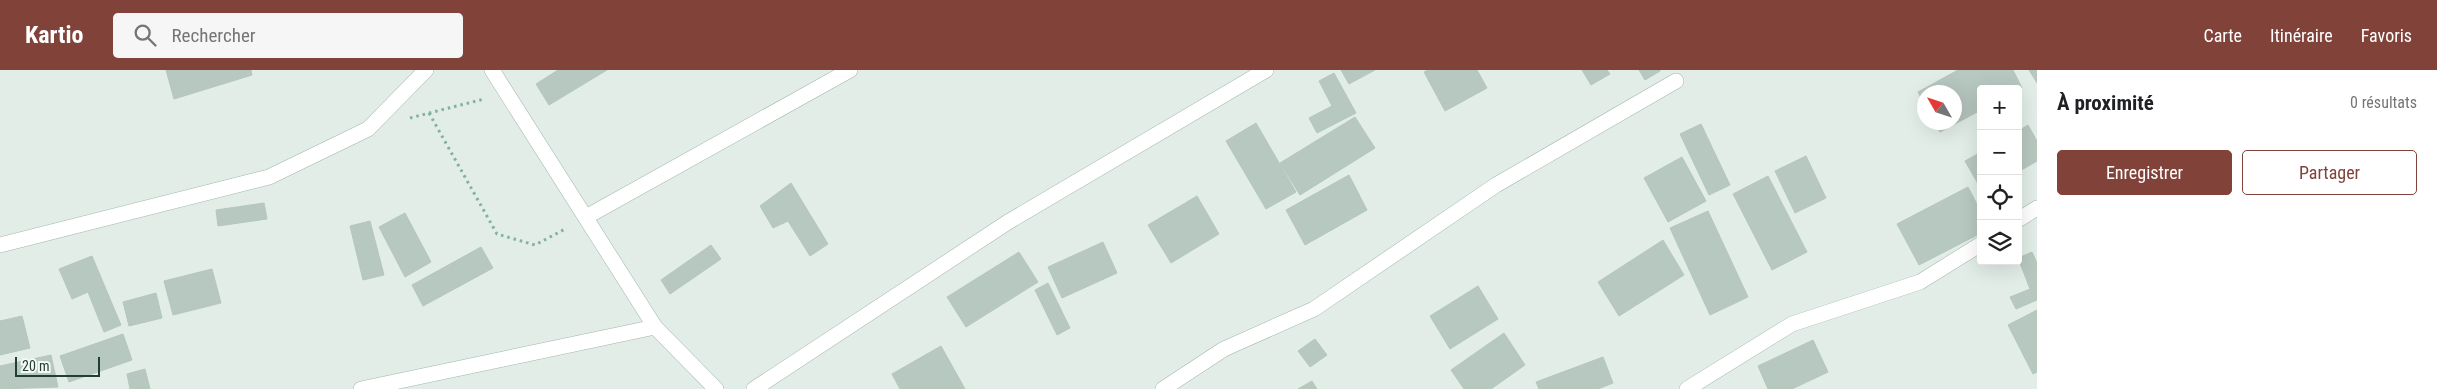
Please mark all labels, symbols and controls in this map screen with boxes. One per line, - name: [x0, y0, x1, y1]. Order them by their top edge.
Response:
- search box: [113, 13, 463, 58]
- text: Kartio: [25, 21, 83, 49]
- icon: search: [131, 21, 159, 49]
- text: Rechercher: [171, 24, 256, 47]
- text: Carte: [2203, 25, 2242, 46]
- text: Itinéraire: [2270, 25, 2333, 46]
- text: Favoris: [2361, 25, 2412, 46]
- north arrow: [1917, 85, 1962, 130]
- map controls: [1977, 85, 2022, 265]
- button: +: [1977, 85, 2022, 130]
- text: À proximité: [2057, 91, 2154, 115]
- text: 0 résultats: [2350, 93, 2417, 112]
- button: −: [1977, 130, 2022, 175]
- button: Enregistrer: [2057, 150, 2232, 195]
- button: Partager: [2242, 150, 2417, 195]
- button: locate: [1977, 175, 2022, 220]
- button: layers: [1977, 220, 2022, 265]
- scale bar: [15, 354, 100, 377]
- text: 20 m: [22, 358, 50, 374]

